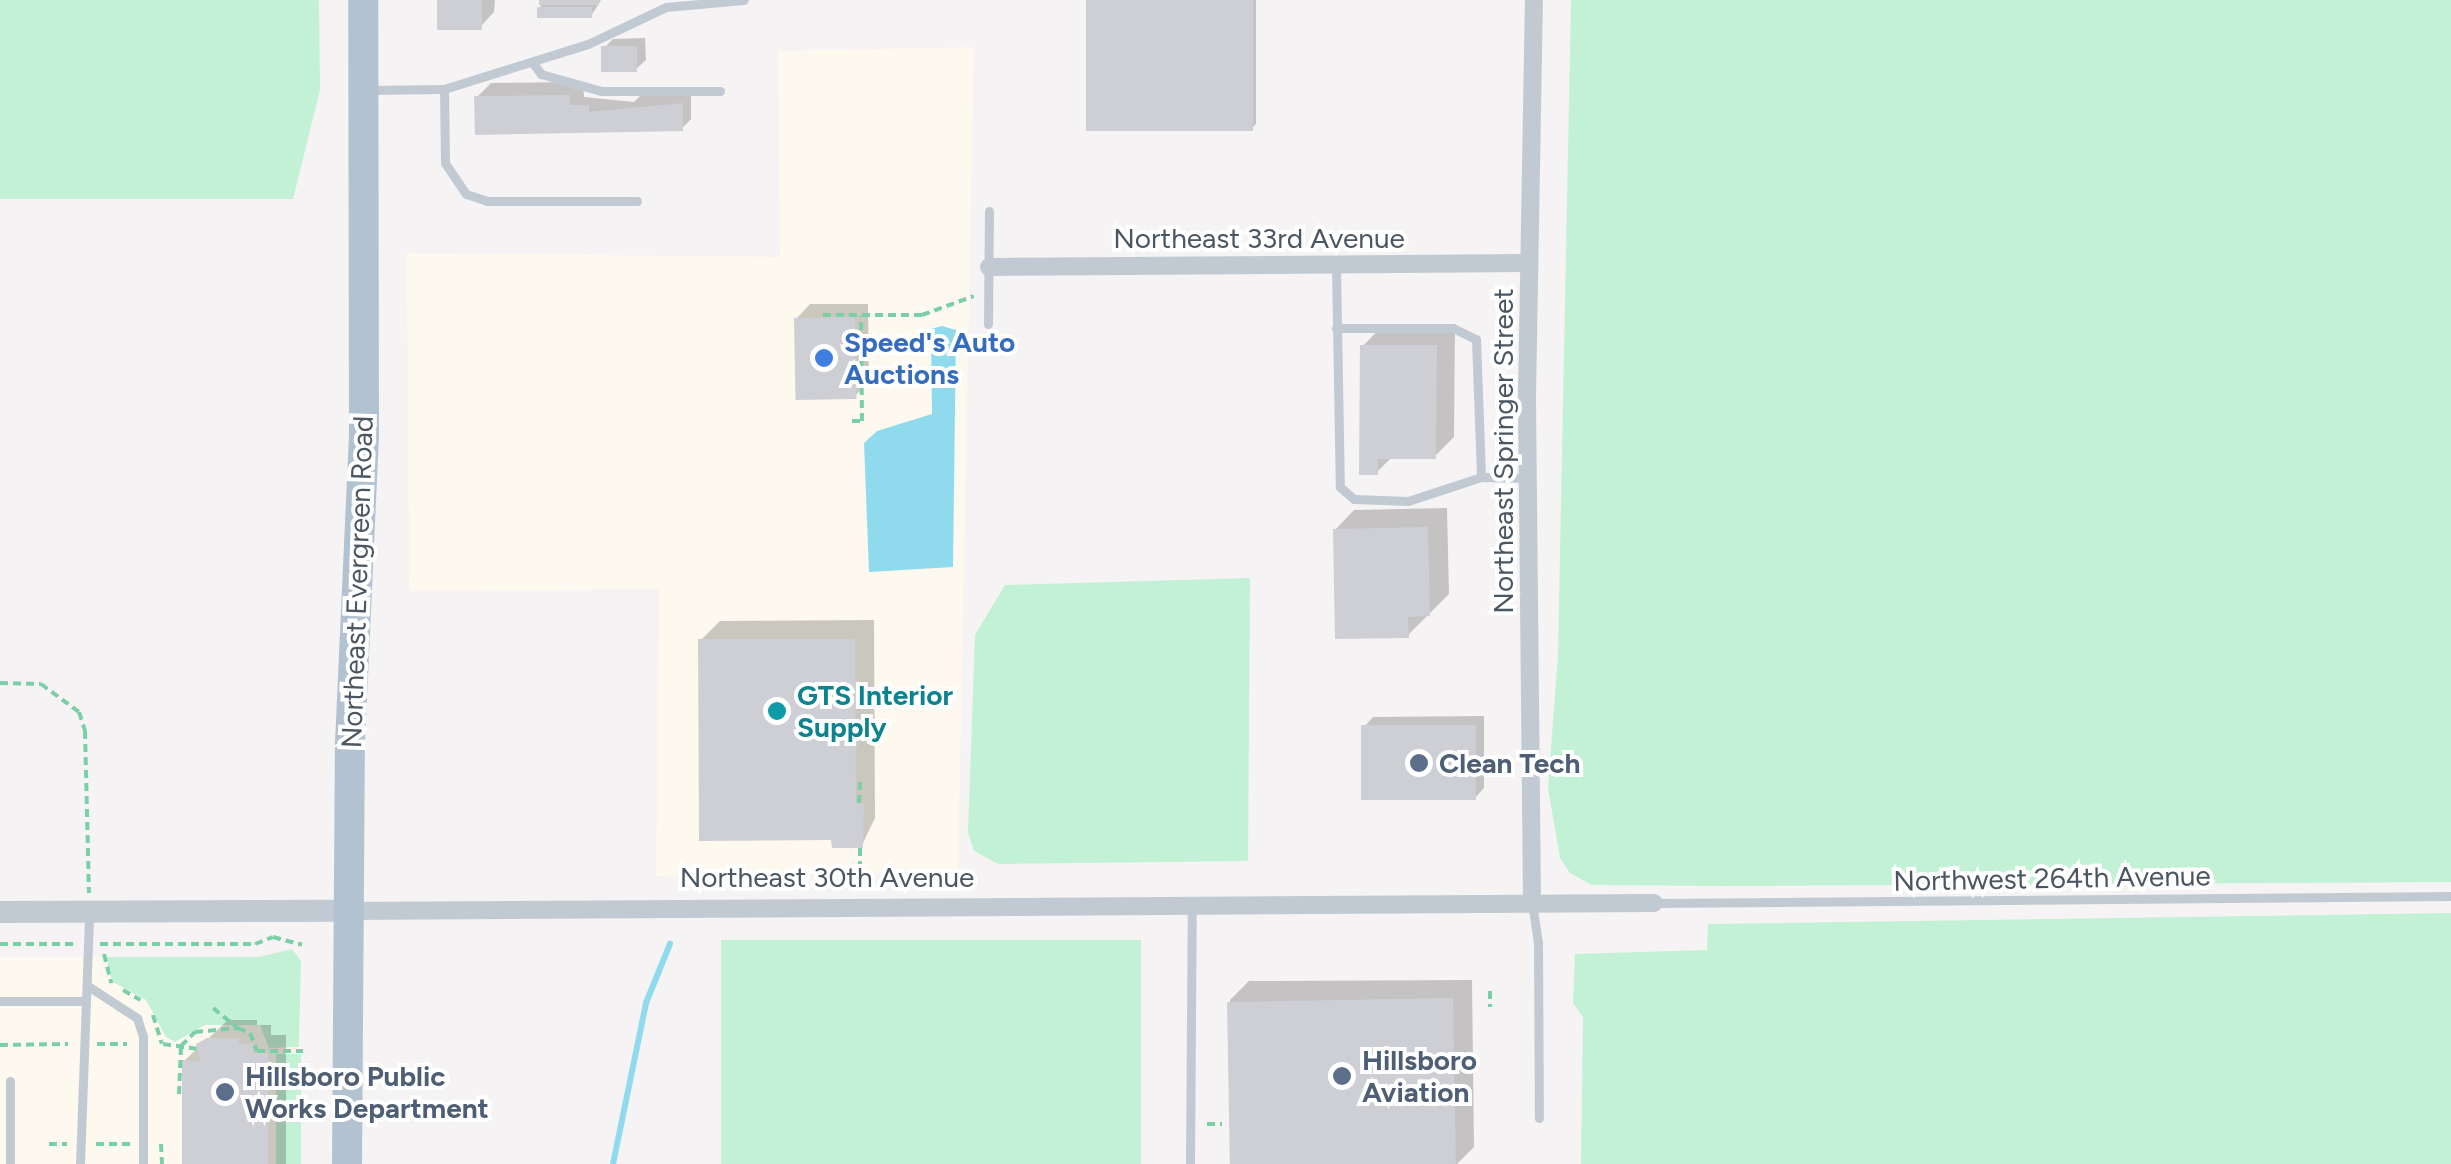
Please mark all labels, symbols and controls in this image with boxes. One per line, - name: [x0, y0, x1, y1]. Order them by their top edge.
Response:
- street label: Northeast 33rd Avenue: [1113, 221, 1405, 255]
- street label: Northeast Springer Street: [1486, 288, 1520, 614]
- place label: Speed's Auto Auctions: [844, 325, 1015, 391]
- marker: Speed's Auto Auctions: [813, 347, 835, 369]
- street label: Northeast Evergreen Road: [334, 415, 380, 749]
- place label: GTS Interior Supply: [797, 678, 953, 744]
- marker: GTS Interior Supply: [766, 700, 788, 722]
- place label: Clean Tech: [1439, 746, 1580, 780]
- marker: Clean Tech: [1408, 752, 1430, 774]
- street label: Northwest 264th Avenue: [1893, 858, 2211, 898]
- street label: Northeast 30th Avenue: [680, 860, 974, 894]
- place label: Hillsboro Aviation: [1362, 1043, 1477, 1109]
- place label: Hillsboro Public Works Department: [245, 1059, 489, 1125]
- marker: Hillsboro Aviation: [1331, 1065, 1353, 1087]
- marker: Hillsboro Public Works Department: [214, 1081, 236, 1103]

